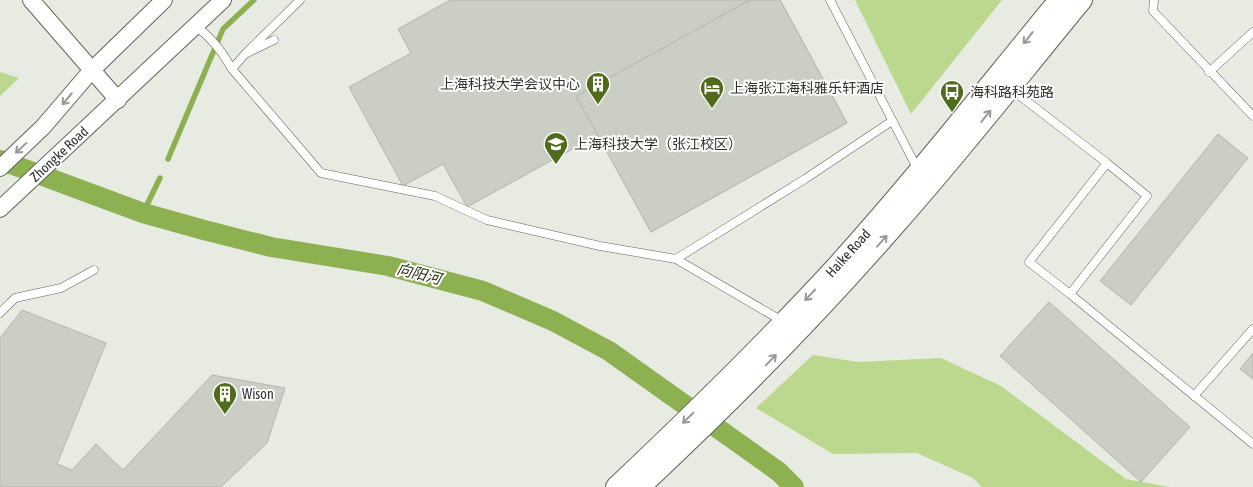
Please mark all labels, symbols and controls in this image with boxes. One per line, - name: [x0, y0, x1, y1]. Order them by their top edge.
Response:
- one-way arrow: [1023, 31, 1034, 44]
- building icon: 上海科技大学会议中心: [585, 71, 611, 105]
- hotel icon: 上海张江海科雅乐轩酒店: [699, 75, 725, 109]
- place label: 上海科技大学会议中心: [440, 76, 580, 92]
- bus stop icon: 海科路科苑路: [939, 79, 965, 113]
- place label: 上海张江海科雅乐轩酒店: [730, 80, 884, 96]
- place label: 海科路科苑路: [970, 84, 1054, 100]
- one-way arrow: [62, 92, 73, 105]
- one-way arrow: [981, 110, 992, 123]
- street label: Zhongke Road: [27, 123, 91, 185]
- school or university icon: 上海科技大学（张江校区）: [543, 131, 569, 165]
- place label: 上海科技大学（张江校区）: [574, 136, 742, 152]
- one-way arrow: [15, 142, 28, 154]
- street label: Haike Road: [822, 226, 874, 280]
- one-way arrow: [876, 234, 887, 247]
- water label: 向阳河: [395, 260, 446, 288]
- one-way arrow: [804, 288, 816, 301]
- one-way arrow: [765, 354, 777, 366]
- building icon: Wison: [212, 381, 238, 415]
- place label: Wison: [242, 386, 274, 402]
- one-way arrow: [681, 412, 694, 424]

